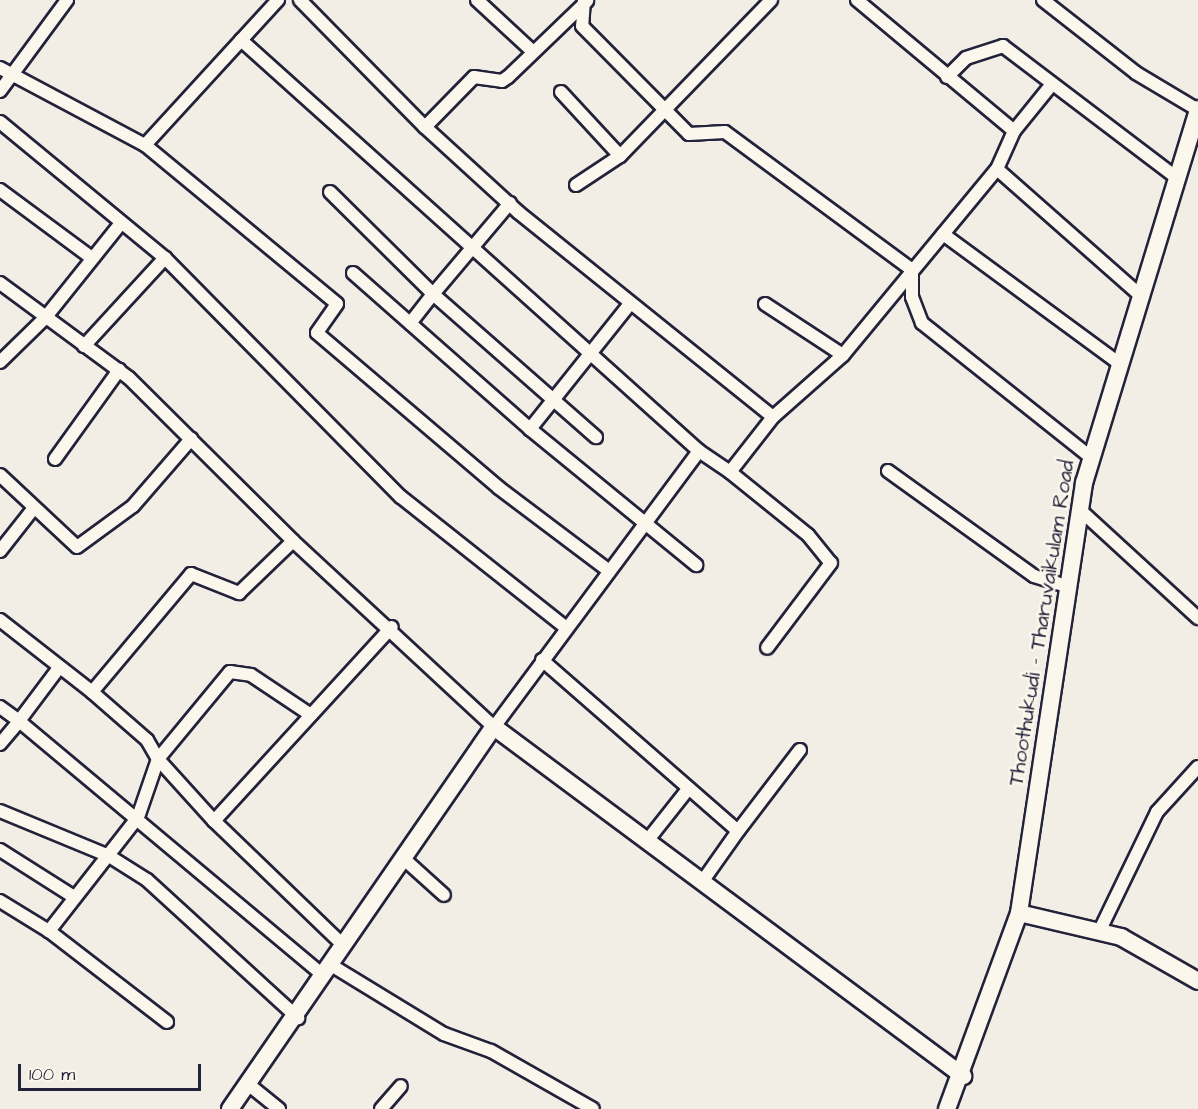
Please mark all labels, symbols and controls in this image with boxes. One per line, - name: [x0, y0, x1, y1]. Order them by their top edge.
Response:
- street label: Thoothukudi - Tharuvaikulam Road: [1004, 458, 1080, 788]
- scale bar: [21, 1052, 204, 1090]
- text: 100 m: [29, 1062, 75, 1087]

